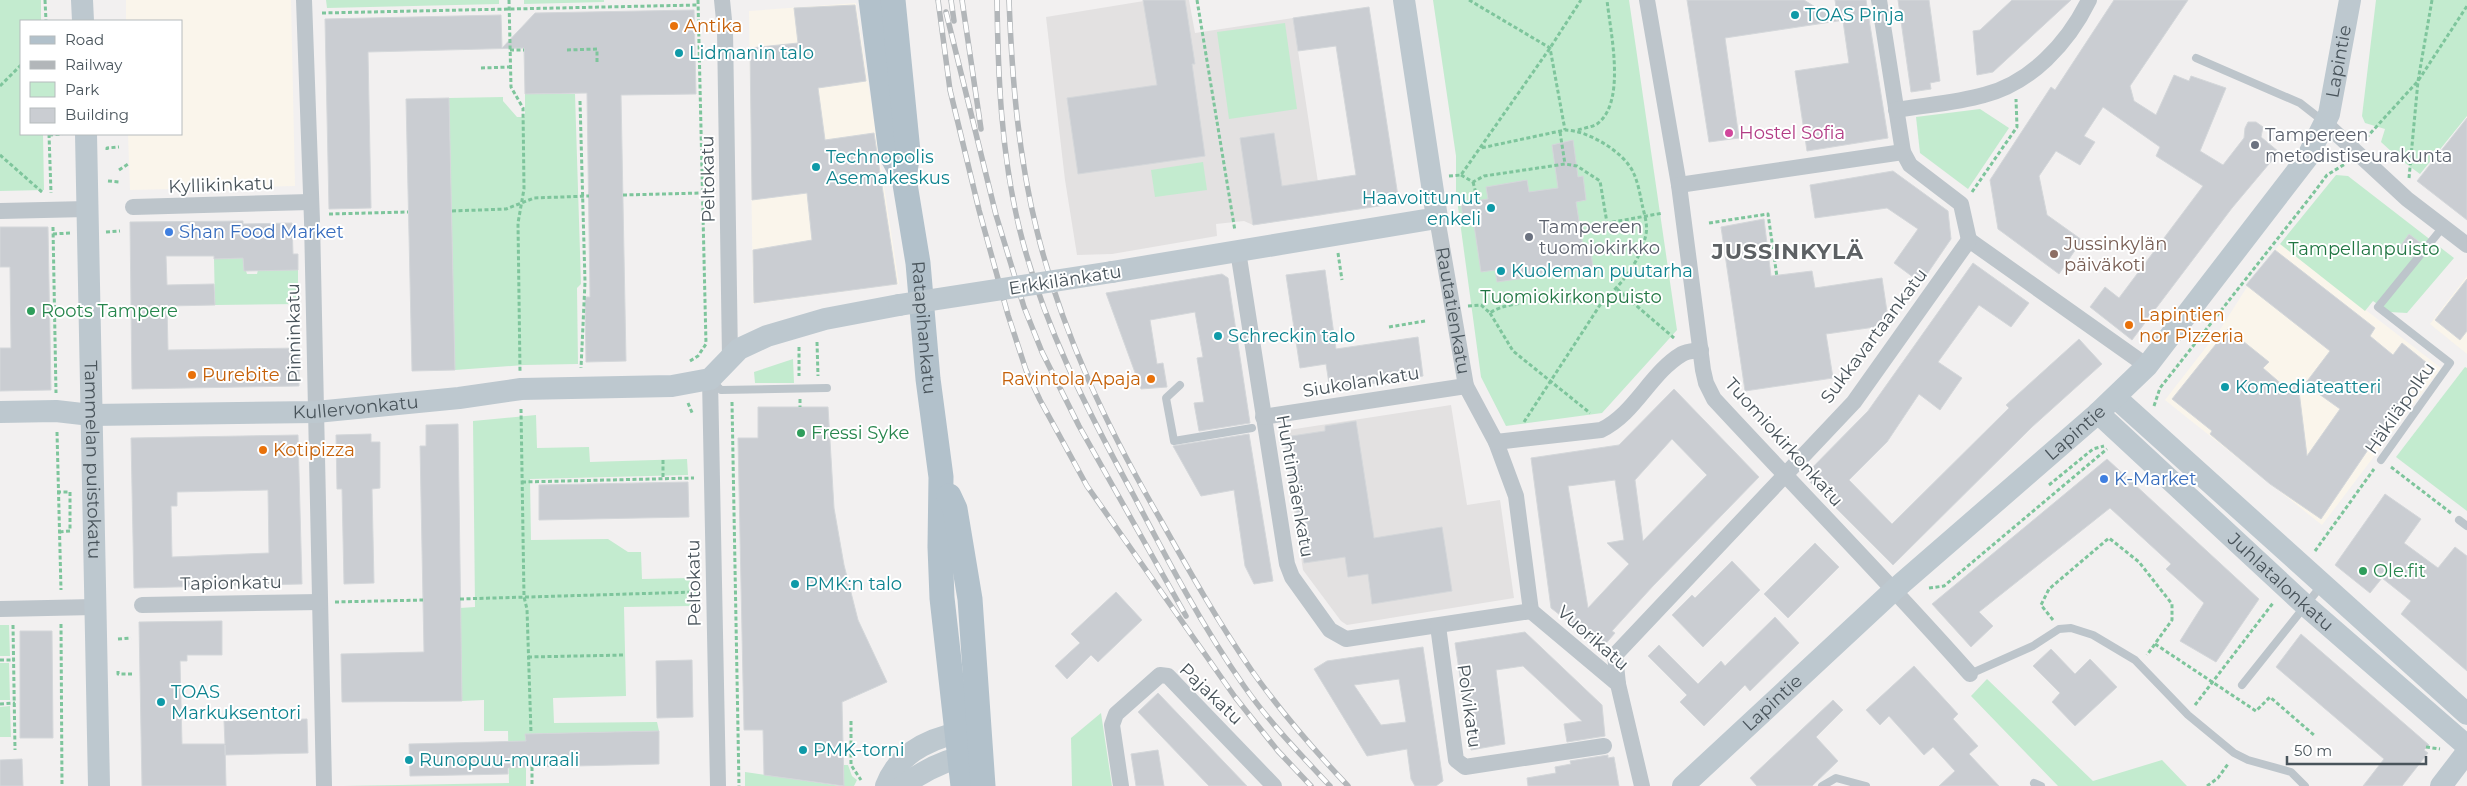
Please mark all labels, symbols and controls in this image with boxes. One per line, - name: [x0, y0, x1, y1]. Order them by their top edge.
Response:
- place label: TOAS Pinja: [1805, 4, 1904, 26]
- marker: TOAS Pinja: [1789, 9, 1801, 21]
- place label: Antika: [684, 15, 742, 37]
- legend: [20, 20, 182, 135]
- marker: Antika: [668, 20, 680, 32]
- street label: Lapintie: [2321, 23, 2356, 100]
- text: Road: [65, 30, 104, 49]
- place label: Lidmanin talo: [689, 42, 814, 64]
- marker: Lidmanin talo: [673, 47, 685, 59]
- text: Railway: [65, 55, 123, 74]
- text: Park: [65, 80, 99, 99]
- text: Building: [65, 105, 129, 124]
- place label: Hostel Sofia: [1739, 122, 1845, 144]
- place label: Tampereen metodistiseurakunta: [2265, 124, 2452, 167]
- marker: Hostel Sofia: [1723, 127, 1735, 139]
- street label: Peltokatu: [696, 135, 720, 223]
- marker: Tampereen metodistiseurakunta: [2249, 139, 2261, 151]
- place label: Technopolis Asemakeskus: [826, 146, 950, 189]
- marker: Technopolis Asemakeskus: [810, 161, 822, 173]
- street label: Kyllikinkatu: [168, 172, 274, 198]
- place label: Haavoittunut enkeli: [1362, 187, 1481, 230]
- marker: Haavoittunut enkeli: [1485, 202, 1497, 214]
- place label: Tampereen tuomiokirkko: [1539, 216, 1660, 259]
- place label: Shan Food Market: [179, 221, 344, 243]
- marker: Shan Food Market: [163, 226, 175, 238]
- marker: Tampereen tuomiokirkko: [1523, 231, 1535, 243]
- place label: Jussinkylän päiväkoti: [2063, 233, 2167, 276]
- district label: JUSSINKYLÄ: [1711, 238, 1864, 265]
- park label: Tampellanpuisto: [2288, 238, 2440, 260]
- street label: Rautatienkatu: [1431, 245, 1475, 376]
- marker: Jussinkylän päiväkoti: [2048, 248, 2060, 260]
- street label: Ratapihankatu: [907, 260, 941, 396]
- street label: Erkkilänkatu: [1007, 260, 1123, 300]
- place label: Kuoleman puutarha: [1511, 260, 1693, 282]
- street label: Sukkavartaankatu: [1816, 264, 1932, 408]
- marker: Kuoleman puutarha: [1495, 265, 1507, 277]
- street label: Pinninkatu: [282, 283, 306, 383]
- park label: Tuomiokirkonpuisto: [1480, 286, 1662, 308]
- place label: Roots Tampere: [41, 300, 178, 322]
- place label: Lapintien nor Pizzeria: [2139, 304, 2244, 347]
- marker: Roots Tampere: [25, 305, 37, 317]
- marker: Lapintien nor Pizzeria: [2123, 319, 2135, 331]
- place label: Schreckin talo: [1228, 325, 1355, 347]
- marker: Schreckin talo: [1212, 330, 1224, 342]
- street label: Häkiläpolku: [2360, 358, 2440, 458]
- street label: Tammelan puistokatu: [80, 360, 105, 560]
- street label: Siukolankatu: [1301, 362, 1421, 402]
- place label: Purebite: [202, 364, 280, 386]
- place label: Ravintola Apaja: [1001, 368, 1141, 390]
- marker: Purebite: [186, 369, 198, 381]
- marker: Ravintola Apaja: [1145, 373, 1157, 385]
- street label: Tuomiokirkonkatu: [1720, 373, 1848, 511]
- place label: Komediateatteri: [2235, 376, 2381, 398]
- marker: Komediateatteri: [2219, 381, 2231, 393]
- street label: Kullervonkatu: [292, 391, 419, 423]
- street label: Lapintie: [2040, 400, 2111, 465]
- street label: Huhtimäenkatu: [1272, 413, 1318, 559]
- place label: Fressi Syke: [811, 422, 909, 444]
- marker: Fressi Syke: [795, 427, 807, 439]
- place label: Kotipizza: [273, 439, 355, 461]
- marker: Kotipizza: [257, 444, 269, 456]
- place label: K-Market: [2114, 468, 2197, 490]
- marker: K-Market: [2098, 473, 2110, 485]
- street label: Juhlatalonkatu: [2223, 528, 2338, 636]
- street label: Peltokatu: [682, 539, 706, 627]
- place label: Ole.fit: [2373, 560, 2426, 582]
- marker: Ole.fit: [2357, 565, 2369, 577]
- street label: Tapionkatu: [180, 571, 282, 595]
- place label: PMK:n talo: [805, 573, 902, 595]
- marker: PMK:n talo: [789, 578, 801, 590]
- street label: Vuorikatu: [1553, 601, 1633, 675]
- street label: Pajakatu: [1175, 658, 1247, 730]
- street label: Polvikatu: [1452, 663, 1486, 749]
- street label: Lapintie: [1738, 670, 1807, 736]
- place label: TOAS Markuksentori: [171, 681, 301, 724]
- marker: TOAS Markuksentori: [155, 696, 167, 708]
- scale bar: [2287, 734, 2426, 766]
- place label: PMK-torni: [813, 739, 905, 761]
- text: 50 m: [2294, 741, 2332, 760]
- marker: PMK-torni: [797, 744, 809, 756]
- place label: Runopuu-muraali: [419, 749, 579, 771]
- marker: Runopuu-muraali: [403, 754, 415, 766]

